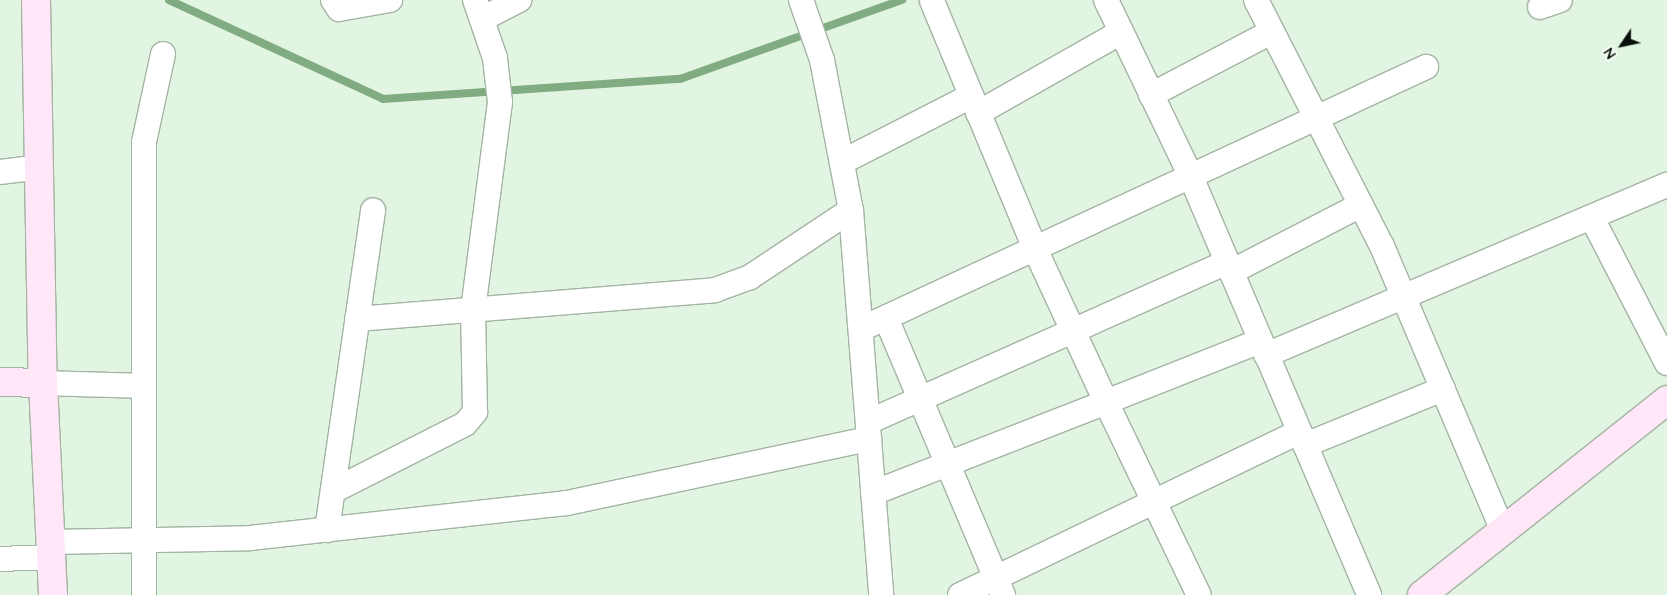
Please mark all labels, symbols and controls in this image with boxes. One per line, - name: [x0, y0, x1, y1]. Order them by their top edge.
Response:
- north arrow: [1597, 20, 1647, 70]
- text: N: [1599, 44, 1620, 63]

